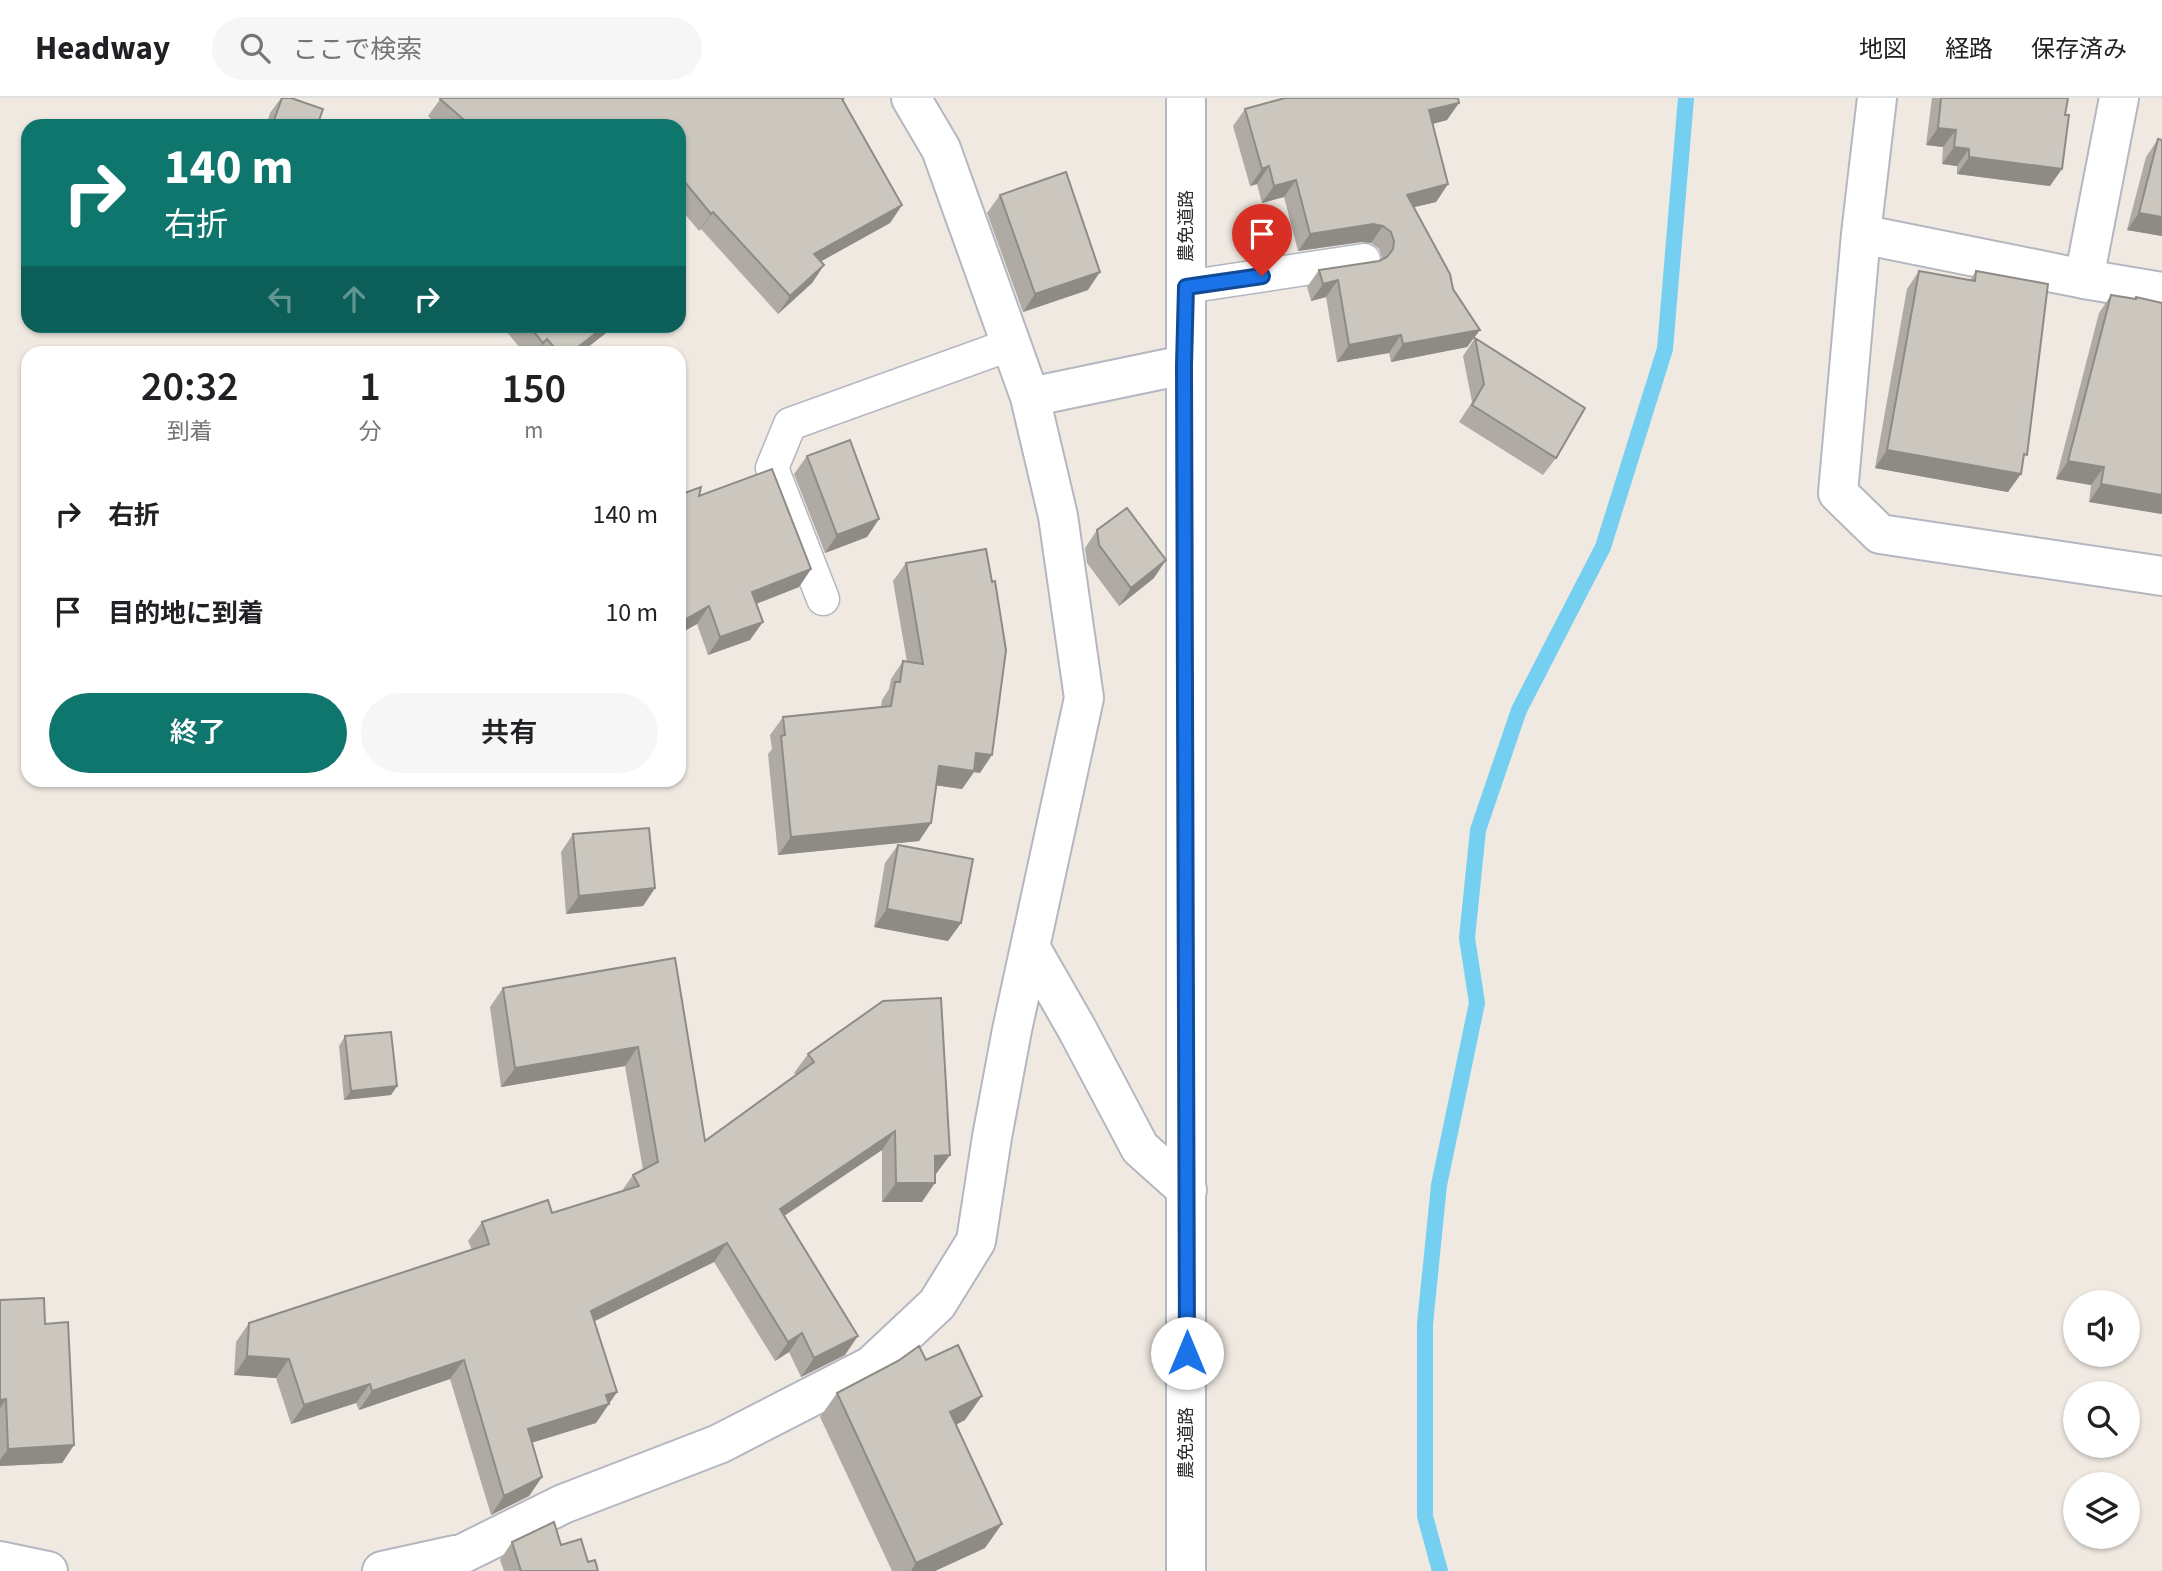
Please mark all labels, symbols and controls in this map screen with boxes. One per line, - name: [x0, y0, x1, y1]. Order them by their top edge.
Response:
- search box: [212, 17, 702, 80]
- text: Headway: [35, 25, 170, 72]
- icon: search: [236, 29, 274, 67]
- text: ここで検索: [292, 31, 422, 68]
- text: 地図: [1859, 32, 1907, 67]
- text: 経路: [1945, 32, 1993, 67]
- text: 保存済み: [2031, 32, 2127, 67]
- text: 140 m: [164, 133, 293, 203]
- icon: right: [49, 147, 140, 238]
- street label: 農免道路: [1174, 190, 1199, 262]
- text: 右折: [164, 202, 228, 248]
- pin: [1232, 204, 1292, 276]
- icon: arrive: [1243, 215, 1281, 253]
- icon: left: [262, 280, 300, 318]
- icon: ahead: [335, 280, 373, 318]
- icon: right: [408, 280, 446, 318]
- text: 20:32: [141, 357, 239, 417]
- text: 1: [359, 357, 381, 417]
- text: 150: [501, 359, 566, 419]
- text: m: [524, 414, 543, 447]
- text: 到着: [167, 415, 213, 448]
- text: 分: [359, 415, 382, 448]
- icon: right: [49, 495, 87, 533]
- text: 140 m: [592, 496, 658, 533]
- text: 右折: [108, 497, 160, 534]
- icon: arrive: [49, 593, 87, 631]
- text: 10 m: [605, 594, 658, 631]
- text: 目的地に到着: [108, 595, 264, 632]
- button: 終了: [49, 693, 347, 773]
- button: 共有: [361, 693, 658, 773]
- map controls: [2063, 1290, 2140, 1549]
- button: sound: [2063, 1290, 2140, 1367]
- position arrow: [1150, 1316, 1224, 1390]
- button: search: [2063, 1381, 2140, 1458]
- street label: 農免道路: [1174, 1407, 1199, 1479]
- button: layers: [2063, 1472, 2140, 1549]

